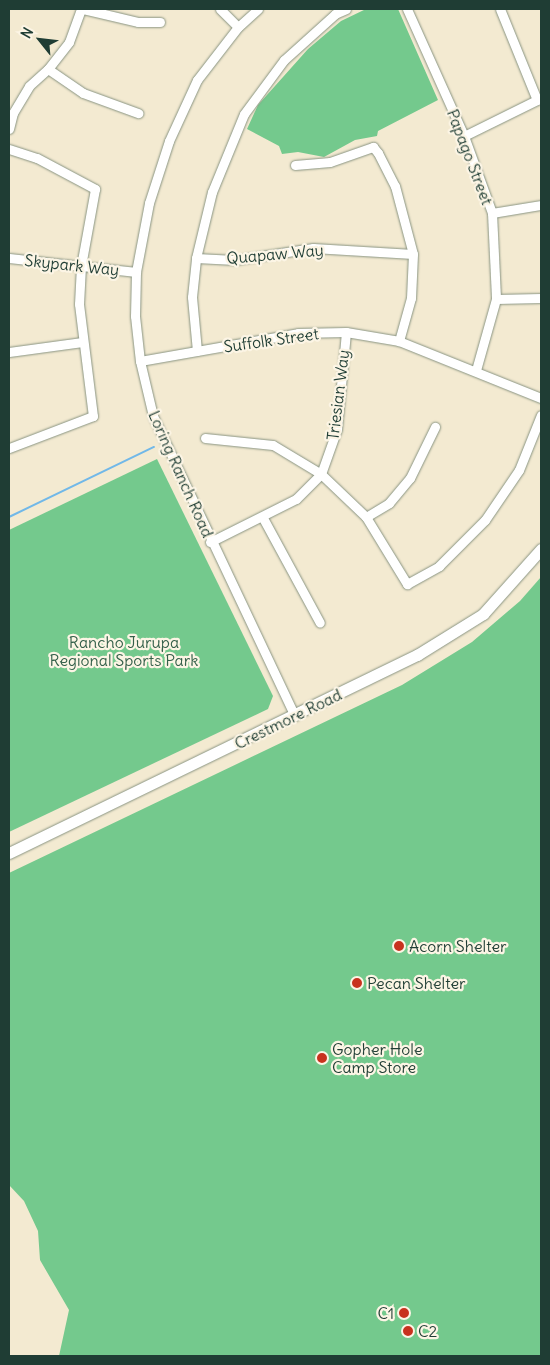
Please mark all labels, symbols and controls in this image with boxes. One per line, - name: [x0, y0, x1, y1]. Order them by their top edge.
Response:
- north arrow: [15, 15, 65, 65]
- text: N: [17, 24, 37, 41]
- street label: Papago Street: [443, 106, 497, 208]
- street label: Quapaw Way: [226, 240, 324, 268]
- street label: Skypark Way: [24, 250, 120, 280]
- street label: Suffolk Street: [222, 324, 320, 356]
- street label: Triesian Way: [323, 349, 353, 441]
- street label: Loring Ranch Road: [144, 408, 218, 540]
- park label: Rancho Jurupa Regional Sports Park: [50, 632, 198, 670]
- street label: Crestmore Road: [231, 685, 345, 753]
- place label: Acorn Shelter: [409, 936, 507, 956]
- marker: Acorn Shelter: [393, 940, 405, 952]
- place label: Pecan Shelter: [367, 973, 466, 993]
- marker: Pecan Shelter: [351, 977, 363, 989]
- place label: Gopher Hole Camp Store: [332, 1039, 423, 1077]
- marker: Gopher Hole Camp Store: [316, 1052, 328, 1064]
- place label: C1: [377, 1303, 394, 1323]
- marker: C1: [398, 1307, 410, 1319]
- place label: C2: [418, 1321, 437, 1341]
- marker: C2: [402, 1325, 414, 1337]

